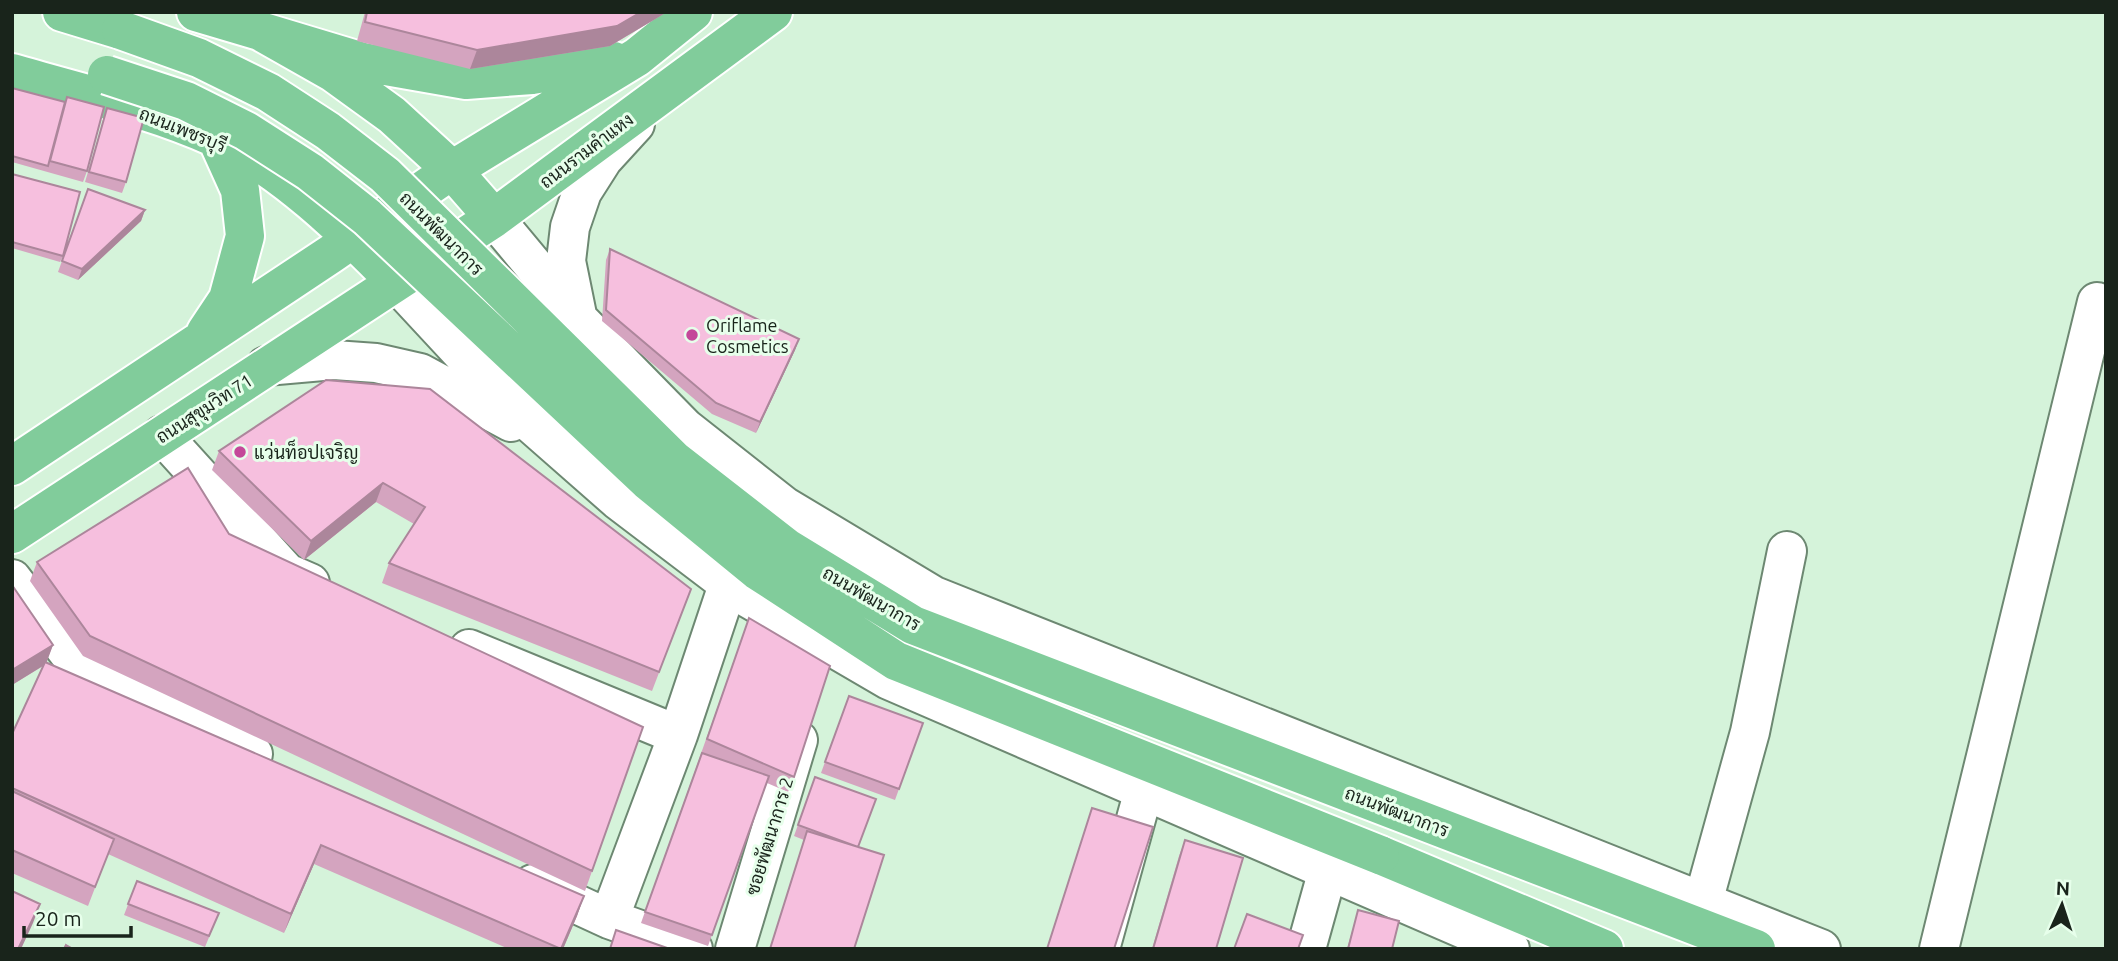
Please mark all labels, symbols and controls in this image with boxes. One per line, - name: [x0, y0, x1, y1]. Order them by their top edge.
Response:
- street label: ถนนเพชรบุรี: [136, 101, 230, 158]
- street label: ถนนรามคำแหง: [535, 108, 637, 192]
- street label: ถนนพัฒนาการ: [396, 187, 488, 279]
- place label: Oriflame Cosmetics: [706, 315, 789, 356]
- marker: Oriflame Cosmetics: [684, 327, 700, 343]
- street label: ถนนสุขุมวิท 71: [152, 369, 258, 449]
- place label: แว่นท็อปเจริญ: [254, 439, 359, 464]
- marker: แว่นท็อปเจริญ: [232, 444, 248, 460]
- street label: ถนนพัฒนาการ: [820, 562, 925, 634]
- street label: ซอยพัฒนาการ 2: [742, 775, 796, 897]
- street label: ถนนพัฒนาการ: [1342, 782, 1452, 840]
- north arrow: [2027, 870, 2097, 940]
- text: N: [2055, 877, 2071, 899]
- scale bar: [24, 894, 131, 938]
- text: 20 m: [35, 906, 82, 930]

